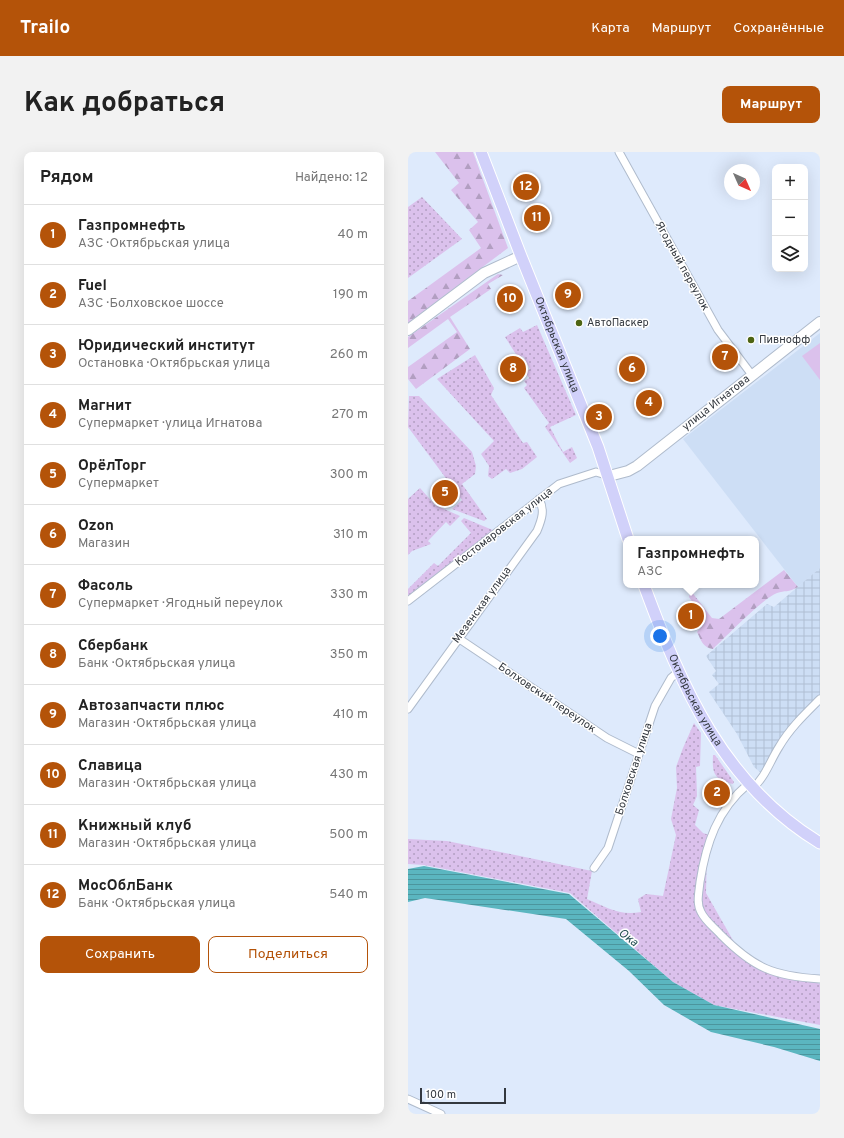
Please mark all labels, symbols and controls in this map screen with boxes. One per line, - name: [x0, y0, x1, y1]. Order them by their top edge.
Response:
- text: Trailo: [20, 16, 70, 40]
- text: Карта: [591, 20, 630, 37]
- text: Маршрут: [652, 20, 711, 37]
- text: Сохранённые: [733, 20, 824, 37]
- text: Как добраться: [24, 86, 225, 122]
- button: Маршрут: [722, 86, 820, 123]
- north arrow: [724, 164, 760, 200]
- map controls: [772, 164, 808, 272]
- button: +: [772, 164, 808, 200]
- text: Рядом: [40, 167, 93, 189]
- text: Найдено: 12: [295, 170, 368, 186]
- pin: 12: [513, 172, 539, 202]
- button: −: [772, 200, 808, 236]
- pin: 11: [524, 203, 550, 233]
- text: Газпромнефть: [78, 217, 185, 236]
- street label: Ягодный переулок: [652, 219, 712, 313]
- text: 1: [50, 227, 56, 243]
- text: 40 m: [338, 227, 368, 243]
- text: АЗС · Октябрьская улица: [78, 236, 230, 252]
- button: layers: [772, 236, 808, 272]
- text: Fuel: [78, 277, 107, 296]
- pin: 9: [555, 280, 581, 310]
- pin: 10: [497, 284, 523, 314]
- text: 2: [49, 287, 57, 303]
- text: 190 m: [333, 287, 368, 303]
- street label: Октябрьская улица: [531, 295, 582, 395]
- text: АЗС · Болховское шоссе: [78, 296, 224, 312]
- place label: АвтоПаскер: [587, 316, 649, 330]
- marker: АвтоПаскер: [574, 318, 584, 328]
- place label: Пивнофф: [759, 333, 810, 347]
- marker: Пивнофф: [746, 335, 756, 345]
- text: Юридический институт: [78, 337, 255, 356]
- pin: 7: [712, 342, 738, 372]
- text: 3: [49, 347, 57, 363]
- text: 260 m: [330, 347, 368, 363]
- pin: 8: [500, 354, 526, 384]
- pin: 6: [619, 354, 645, 384]
- text: Остановка · Октябрьская улица: [78, 356, 270, 372]
- street label: улица Игнатова: [679, 372, 753, 434]
- pin: 4: [636, 388, 662, 418]
- text: Магнит: [78, 397, 131, 416]
- pin: 3: [586, 402, 612, 432]
- text: 4: [49, 407, 57, 423]
- text: 270 m: [331, 407, 368, 423]
- text: Супермаркет · улица Игнатова: [78, 416, 262, 432]
- text: ОрёлТорг: [78, 457, 146, 476]
- text: 5: [49, 467, 57, 483]
- text: 300 m: [330, 467, 368, 483]
- text: Супермаркет: [78, 476, 159, 492]
- pin: 5: [432, 478, 458, 508]
- street label: Костомаровская улица: [452, 484, 556, 569]
- text: Ozon: [78, 517, 114, 536]
- text: 6: [49, 527, 57, 543]
- text: 310 m: [333, 527, 368, 543]
- text: Магазин: [78, 536, 130, 552]
- popup: [623, 536, 759, 588]
- text: Газпромнефть: [637, 545, 745, 564]
- street label: Мезенская улица: [449, 564, 515, 646]
- text: АЗС: [637, 564, 663, 580]
- text: Фасоль: [78, 577, 133, 596]
- text: 7: [50, 587, 56, 603]
- text: 330 m: [330, 587, 368, 603]
- text: Супермаркет · Ягодный переулок: [78, 596, 283, 612]
- pin: 1: [678, 601, 704, 631]
- your location: [650, 626, 670, 646]
- text: Сбербанк: [78, 637, 148, 656]
- text: 8: [49, 647, 57, 663]
- text: 350 m: [330, 647, 368, 663]
- street label: Октябрьская улица: [665, 652, 725, 749]
- text: Банк · Октябрьская улица: [78, 656, 235, 672]
- street label: Болховский переулок: [495, 660, 599, 736]
- text: Автозапчасти плюс: [78, 697, 225, 716]
- text: 9: [49, 707, 57, 723]
- text: 410 m: [333, 707, 368, 723]
- text: Магазин · Октябрьская улица: [78, 716, 256, 732]
- street label: Болховская улица: [612, 721, 656, 817]
- text: Славица: [78, 757, 142, 776]
- text: 10: [46, 767, 60, 783]
- text: 430 m: [330, 767, 368, 783]
- text: Магазин · Октябрьская улица: [78, 776, 256, 792]
- pin: 2: [704, 778, 730, 808]
- text: Книжный клуб: [78, 817, 191, 836]
- text: 11: [48, 827, 58, 843]
- text: 500 m: [329, 827, 368, 843]
- text: Магазин · Октябрьская улица: [78, 836, 256, 852]
- text: МосОблБанк: [78, 877, 173, 896]
- text: 12: [46, 887, 60, 903]
- text: 540 m: [329, 887, 368, 903]
- text: Банк · Октябрьская улица: [78, 896, 235, 912]
- water label: Ока: [615, 925, 642, 951]
- button: Сохранить: [40, 936, 200, 973]
- button: Поделиться: [208, 936, 368, 973]
- scale bar: [420, 1086, 506, 1105]
- text: 100 m: [426, 1088, 456, 1102]

